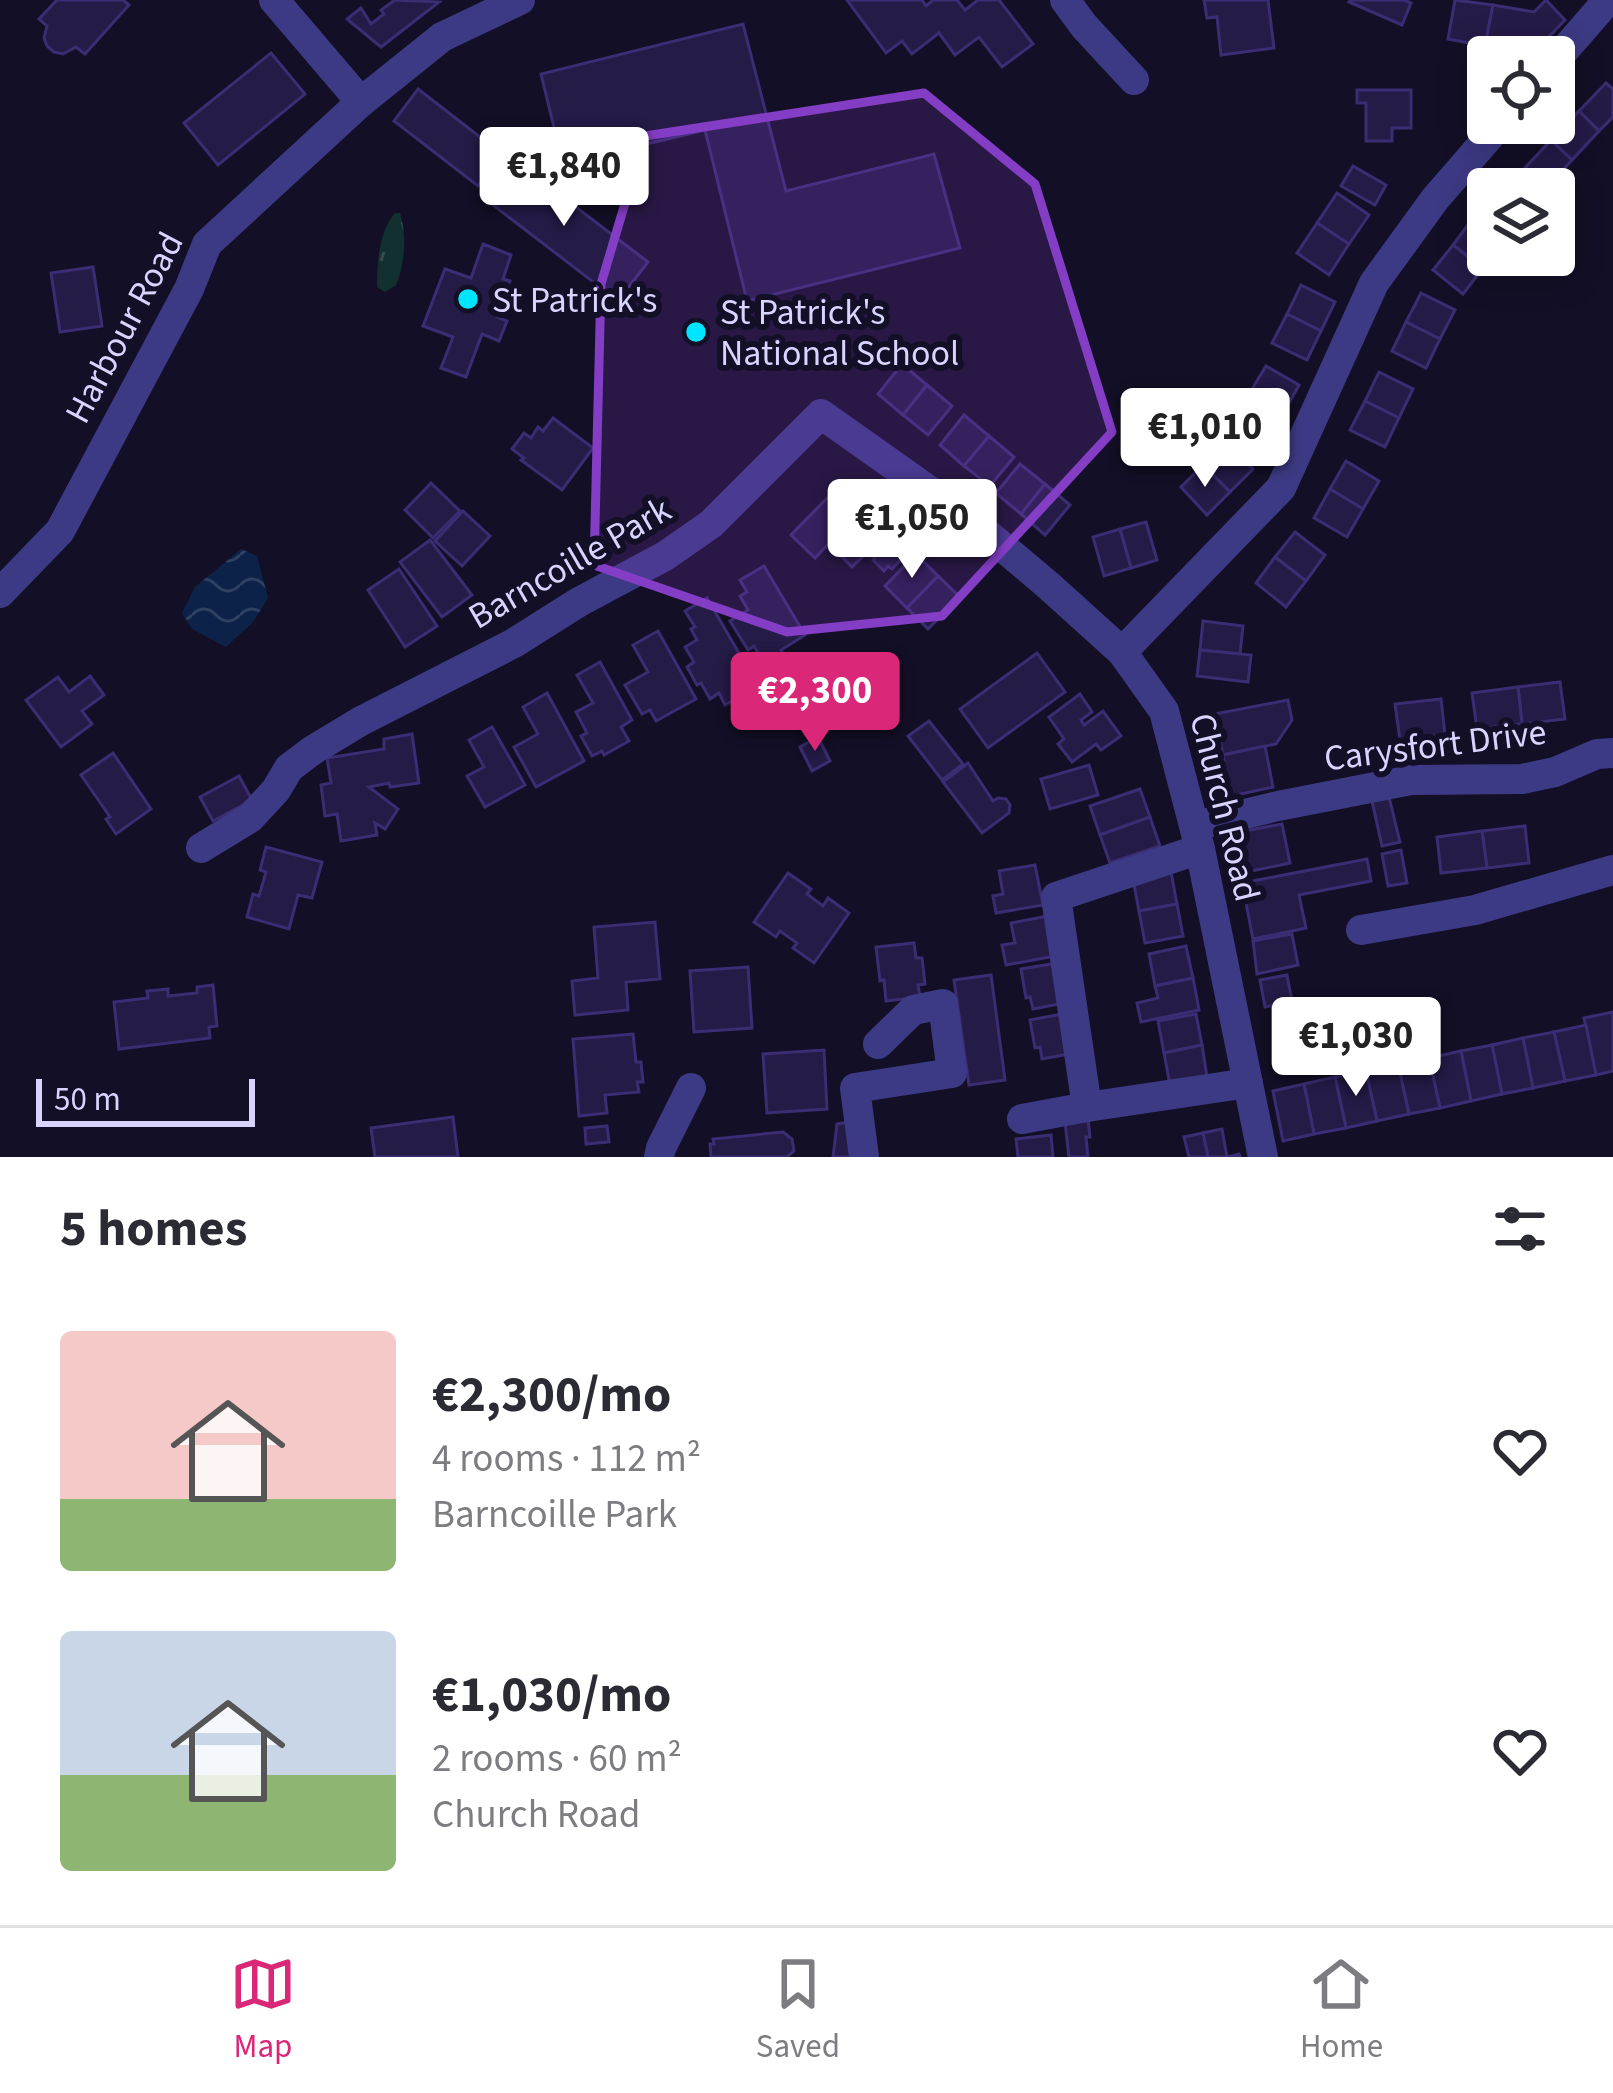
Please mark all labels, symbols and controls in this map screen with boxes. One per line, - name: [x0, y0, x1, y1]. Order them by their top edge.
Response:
- map controls: [1467, 36, 1575, 276]
- button: locate: [1467, 36, 1575, 144]
- pin: €1,840: [466, 127, 662, 229]
- text: €1,840: [507, 138, 621, 194]
- button: layers: [1467, 168, 1575, 276]
- street label: Harbour Road: [52, 223, 196, 432]
- place label: St Patrick's: [492, 275, 657, 326]
- marker: St Patrick's: [455, 286, 481, 312]
- place label: St Patrick's National School: [720, 287, 959, 379]
- marker: St Patrick's National School: [683, 319, 709, 345]
- pin: €1,010: [1107, 388, 1303, 490]
- text: €1,010: [1148, 399, 1262, 455]
- pin: €1,050: [814, 479, 1010, 581]
- street label: Barncoille Park: [459, 485, 681, 642]
- text: €1,050: [855, 490, 969, 546]
- pin: €2,300: [717, 652, 913, 754]
- text: €2,300: [758, 663, 872, 719]
- street label: Carysfort Drive: [1321, 707, 1549, 784]
- street label: Church Road: [1177, 708, 1273, 907]
- pin: €1,030: [1258, 997, 1454, 1099]
- text: €1,030: [1299, 1008, 1413, 1064]
- scale bar: [36, 1073, 255, 1126]
- text: 50 m: [54, 1076, 121, 1123]
- text: 5 homes: [60, 1193, 247, 1265]
- icon: filters: [1487, 1196, 1553, 1262]
- text: €2,300/mo: [432, 1359, 671, 1431]
- icon: home: [156, 1379, 300, 1523]
- icon: heart: [1487, 1418, 1553, 1484]
- text: 4 rooms · 112 m²: [432, 1431, 701, 1487]
- text: Barncoille Park: [432, 1487, 677, 1543]
- text: €1,030/mo: [432, 1659, 671, 1731]
- icon: home: [156, 1679, 300, 1823]
- icon: heart: [1487, 1718, 1553, 1784]
- text: 2 rooms · 60 m²: [432, 1731, 682, 1787]
- text: Church Road: [432, 1787, 640, 1843]
- tab: Map: [230, 1951, 296, 2070]
- tab: Saved: [756, 1951, 840, 2070]
- tab: Home: [1300, 1951, 1383, 2070]

